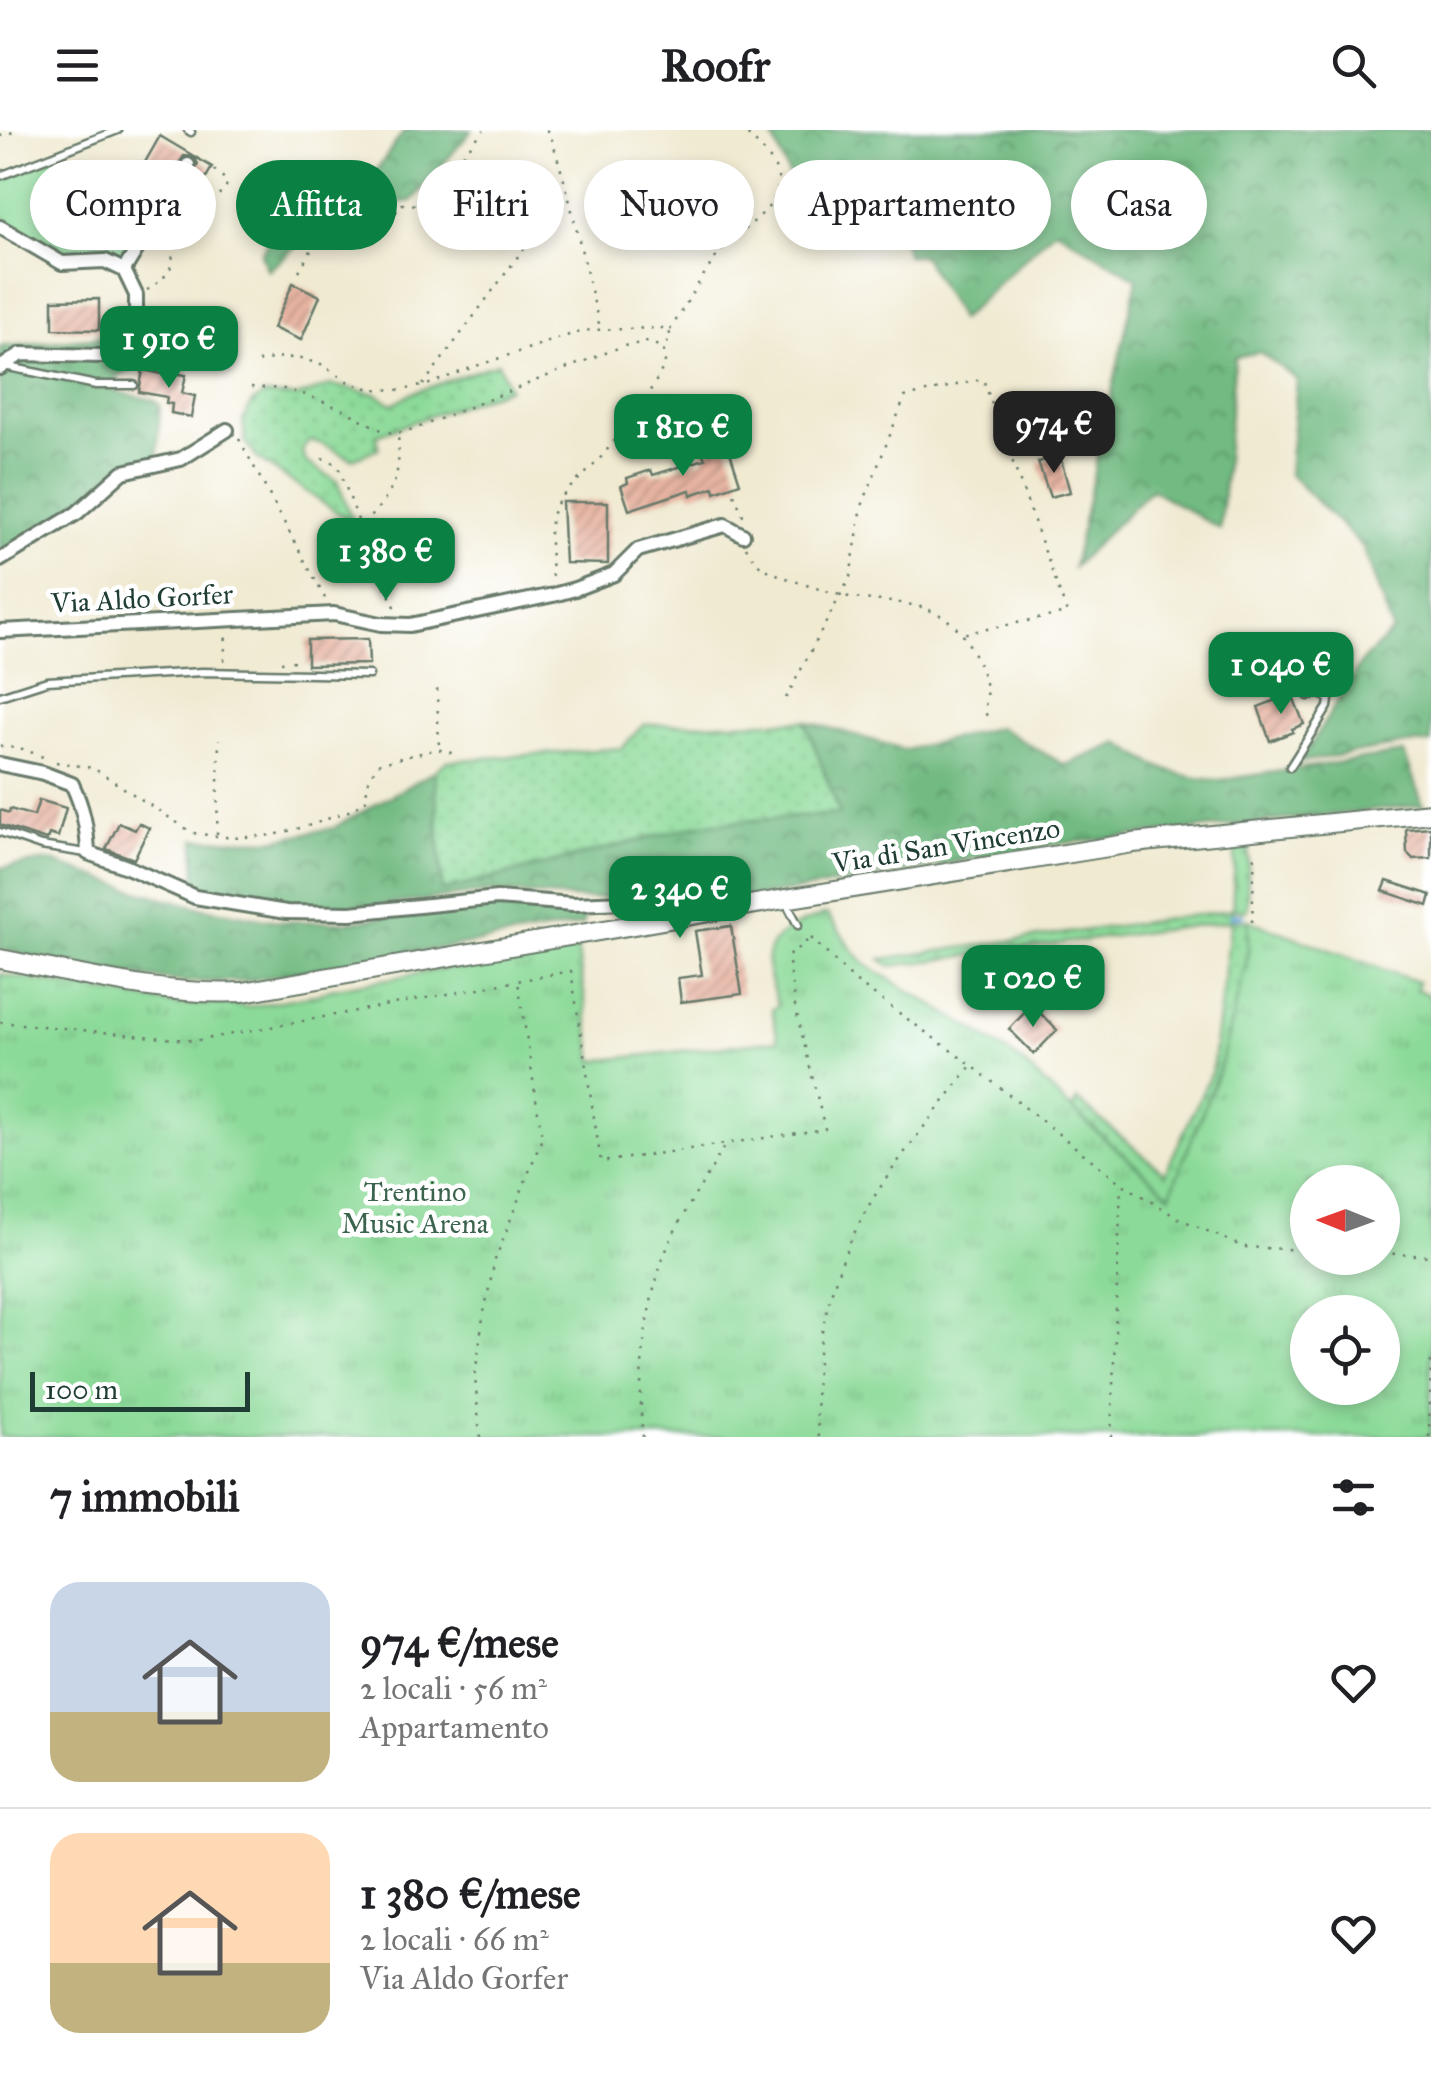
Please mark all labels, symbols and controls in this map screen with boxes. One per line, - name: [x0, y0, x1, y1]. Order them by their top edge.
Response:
- icon: menu: [50, 38, 105, 93]
- text: Roofr: [661, 38, 770, 93]
- icon: search: [1326, 38, 1381, 93]
- chip: Compra: [30, 160, 216, 250]
- chip: Affitta: [236, 160, 397, 250]
- chip: Filtri: [417, 160, 564, 250]
- chip: Nuovo: [584, 160, 754, 250]
- chip: Appartamento: [774, 160, 1051, 250]
- chip: Casa: [1071, 160, 1207, 250]
- pin: 1 910 €: [77, 306, 261, 391]
- text: 1 910 €: [122, 319, 216, 358]
- pin: 974 €: [984, 391, 1124, 476]
- pin: 1 810 €: [591, 394, 775, 479]
- text: 974 €: [1015, 404, 1093, 443]
- text: 1 810 €: [636, 407, 730, 446]
- pin: 1 380 €: [294, 518, 478, 603]
- text: 1 380 €: [339, 531, 433, 570]
- street label: Via Aldo Gorfer: [49, 576, 234, 621]
- pin: 1 040 €: [1189, 632, 1373, 717]
- text: 1 040 €: [1231, 645, 1331, 684]
- street label: Via di San Vincenzo: [829, 810, 1062, 881]
- pin: 2 340 €: [588, 856, 772, 941]
- text: 2 340 €: [631, 869, 729, 908]
- pin: 1 020 €: [941, 945, 1125, 1030]
- text: 1 020 €: [984, 958, 1082, 997]
- north arrow: [1290, 1165, 1400, 1275]
- map controls: [1290, 1165, 1400, 1405]
- park label: Trentino Music Arena: [342, 1174, 489, 1241]
- button: locate: [1290, 1295, 1400, 1405]
- scale bar: [30, 1367, 250, 1412]
- text: 100 m: [45, 1372, 118, 1407]
- icon: filters: [1326, 1470, 1381, 1525]
- text: 7 immobili: [50, 1471, 240, 1523]
- text: 974 €/mese: [360, 1617, 559, 1669]
- icon: home: [130, 1622, 250, 1742]
- icon: heart: [1326, 1655, 1381, 1710]
- text: 2 locali · 56 m²: [360, 1669, 547, 1708]
- text: Appartamento: [360, 1708, 549, 1747]
- text: 1 380 €/mese: [360, 1868, 580, 1920]
- icon: home: [130, 1873, 250, 1993]
- icon: heart: [1326, 1906, 1381, 1961]
- text: 2 locali · 66 m²: [360, 1920, 549, 1959]
- text: Via Aldo Gorfer: [360, 1959, 568, 1998]

